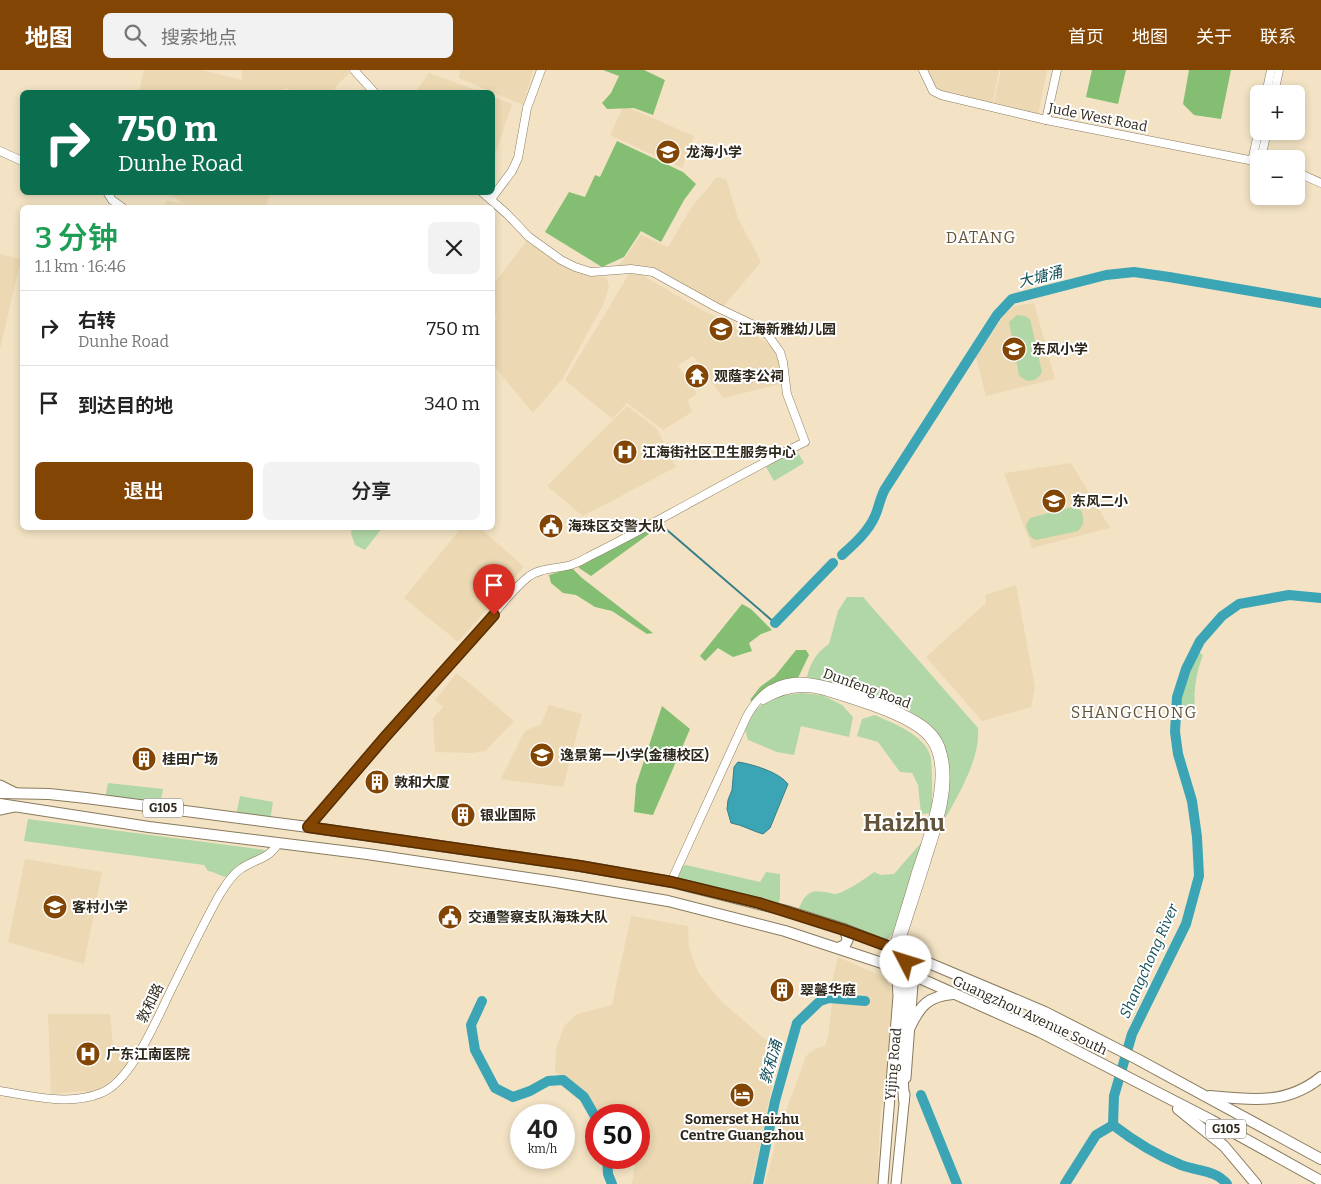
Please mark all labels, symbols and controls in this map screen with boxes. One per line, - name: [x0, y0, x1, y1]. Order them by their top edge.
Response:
- search box: [103, 13, 453, 58]
- icon: search: [121, 21, 149, 49]
- text: 地图: [25, 24, 73, 52]
- text: 搜索地点: [161, 26, 237, 49]
- text: 首页: [1068, 26, 1104, 48]
- text: 地图: [1132, 26, 1168, 48]
- text: 关于: [1196, 26, 1232, 48]
- text: 联系: [1260, 26, 1296, 48]
- map controls: [1250, 85, 1305, 205]
- button: +: [1250, 85, 1305, 140]
- street label: Jude West Road: [1046, 99, 1149, 135]
- text: 750 m: [118, 108, 217, 150]
- icon: right: [35, 110, 100, 175]
- school or university icon: 龙海小学: [655, 139, 681, 165]
- place label: 龙海小学: [686, 144, 742, 161]
- text: Dunhe Road: [118, 150, 243, 177]
- button: −: [1250, 150, 1305, 205]
- text: 3 分钟: [35, 220, 118, 256]
- button: close: [428, 222, 480, 274]
- district label: DATANG: [946, 228, 1016, 247]
- text: 1.1 km · 16:46: [35, 257, 126, 276]
- water label: 大塘涌: [1016, 262, 1066, 291]
- text: 右转: [78, 309, 116, 332]
- icon: right: [35, 314, 63, 342]
- school or university icon: 江海新雅幼儿园: [708, 316, 734, 342]
- text: 750 m: [427, 317, 480, 340]
- place label: 江海新雅幼儿园: [738, 321, 836, 338]
- text: Dunhe Road: [78, 332, 169, 351]
- school or university icon: 东风小学: [1001, 336, 1027, 362]
- place label: 东风小学: [1032, 341, 1088, 358]
- temple icon: 观蔭李公祠: [684, 363, 710, 389]
- place label: 观蔭李公祠: [714, 368, 784, 385]
- icon: arrive: [35, 389, 63, 417]
- text: 340 m: [424, 392, 480, 415]
- text: 到达目的地: [78, 394, 173, 417]
- hospital icon: 江海街社区卫生服务中心: [612, 439, 638, 465]
- place label: 江海街社区卫生服务中心: [642, 444, 796, 461]
- button: 退出: [35, 462, 253, 520]
- button: 分享: [263, 462, 480, 520]
- school or university icon: 东风二小: [1041, 488, 1067, 514]
- place label: 东风二小: [1072, 493, 1128, 510]
- public building icon: 海珠区交警大队: [538, 513, 564, 539]
- place label: 海珠区交警大队: [568, 518, 666, 535]
- pin: [473, 564, 515, 615]
- icon: arrive: [480, 571, 508, 599]
- street label: Dunfeng Road: [821, 665, 913, 712]
- district label: SHANGCHONG: [1071, 703, 1197, 722]
- school or university icon: 逸景第一小学(金穗校区): [529, 742, 555, 768]
- building icon: 桂田广场: [131, 746, 157, 772]
- place label: 逸景第一小学(金穗校区): [560, 746, 709, 764]
- place label: 桂田广场: [162, 751, 218, 768]
- building icon: 敦和大厦: [364, 769, 390, 795]
- place label: 敦和大厦: [394, 774, 450, 791]
- road number: G105: [143, 798, 183, 818]
- building icon: 银业国际: [450, 802, 476, 828]
- place label: 银业国际: [480, 807, 536, 824]
- district label: Haizhu: [863, 809, 945, 837]
- school or university icon: 客村小学: [42, 894, 68, 920]
- place label: 客村小学: [72, 899, 128, 916]
- water label: Shangchong River: [1116, 900, 1183, 1021]
- public building icon: 交通警察支队海珠大队: [437, 904, 463, 930]
- place label: 交通警察支队海珠大队: [468, 909, 608, 926]
- position arrow: [879, 935, 931, 987]
- street label: Guangzhou Avenue South: [950, 972, 1110, 1059]
- building icon: 翠馨华庭: [769, 977, 795, 1003]
- street label: 敦和路: [134, 981, 167, 1026]
- place label: 翠馨华庭: [800, 982, 856, 999]
- street label: Yijing Road: [882, 1027, 905, 1101]
- water label: 敦和涌: [756, 1036, 786, 1086]
- hospital icon: 广东江南医院: [75, 1041, 101, 1067]
- place label: 广东江南医院: [106, 1046, 190, 1063]
- hotel icon: Somerset Haizhu Centre Guangzhou: [729, 1082, 755, 1108]
- speed limit sign: 50: [585, 1104, 650, 1169]
- place label: Somerset Haizhu Centre Guangzhou: [680, 1111, 804, 1144]
- text: 40: [527, 1115, 558, 1145]
- road number: G105: [1206, 1120, 1246, 1138]
- text: km/h: [528, 1142, 557, 1156]

